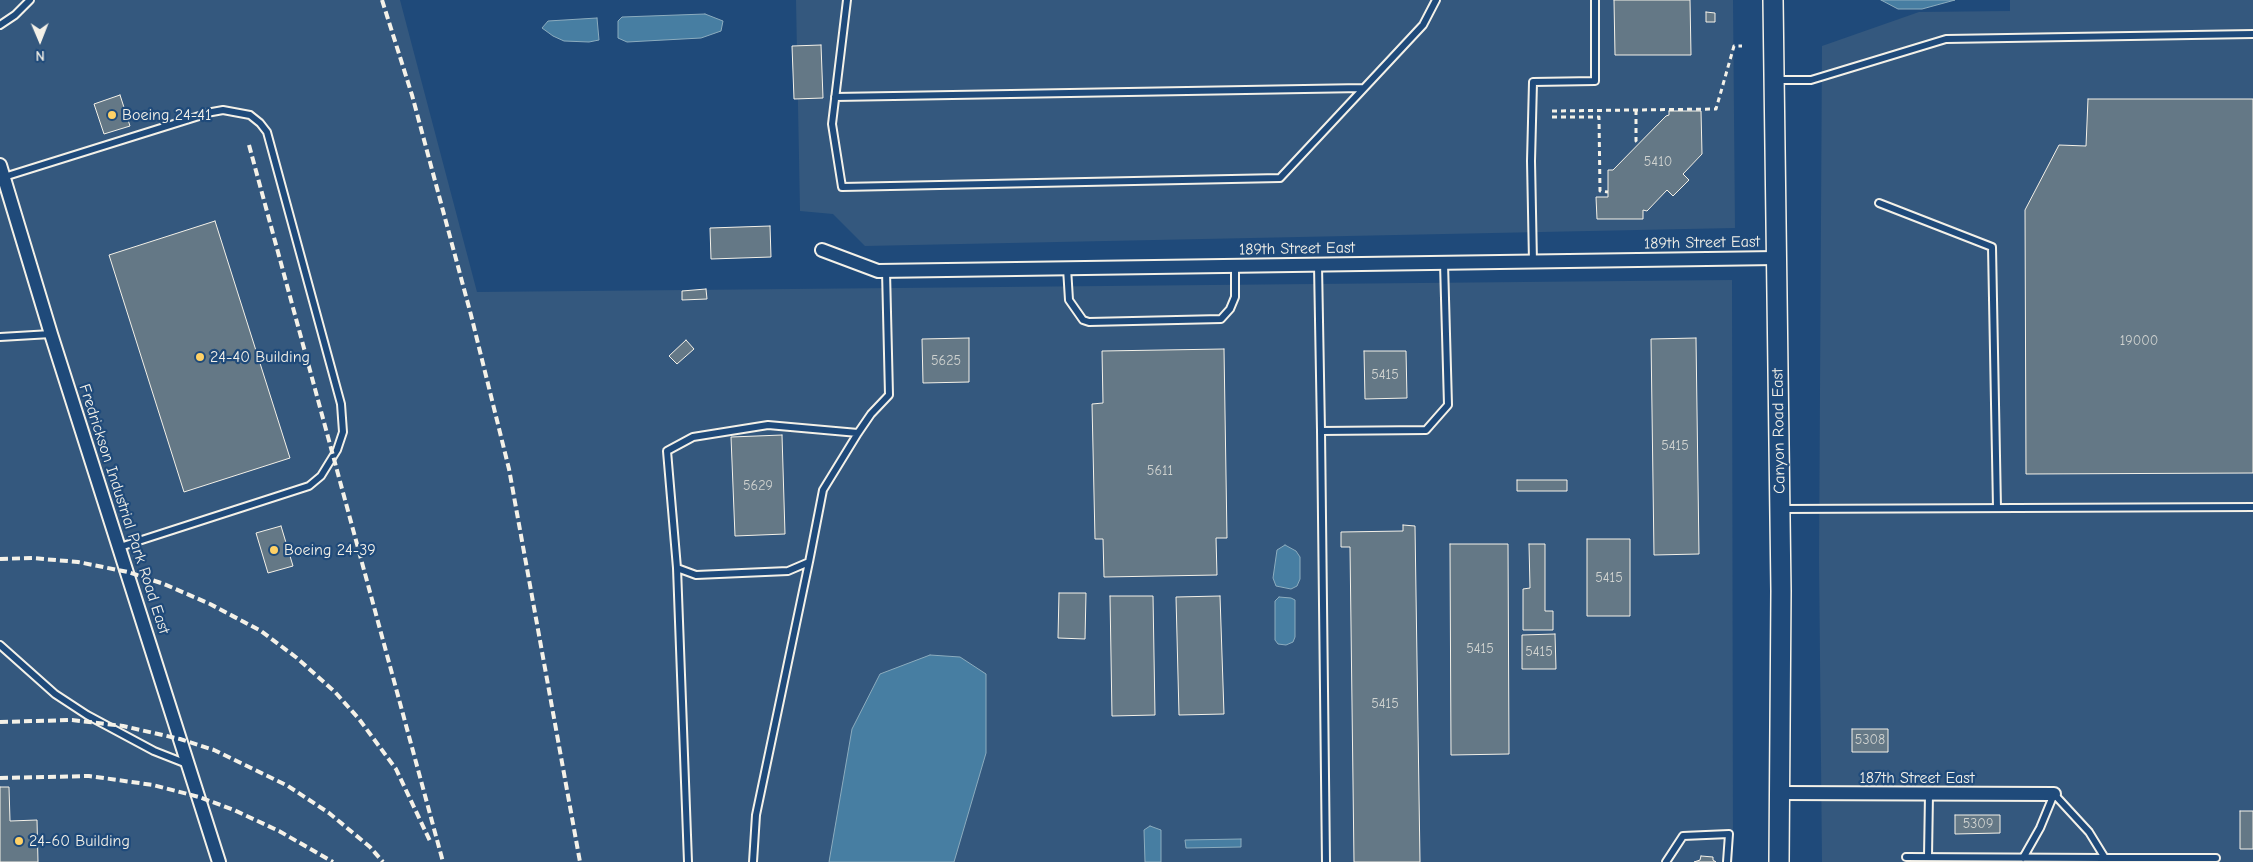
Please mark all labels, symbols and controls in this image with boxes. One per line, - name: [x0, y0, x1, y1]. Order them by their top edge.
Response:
- north arrow: [15, 15, 65, 65]
- text: N: [36, 47, 45, 64]
- place label: Boeing 24-41: [122, 105, 211, 125]
- marker: Boeing 24-41: [106, 109, 118, 121]
- house number: 5410: [1644, 154, 1672, 170]
- street label: 189th Street East: [1644, 232, 1760, 254]
- street label: 189th Street East: [1239, 238, 1355, 260]
- house number: 19000: [2120, 333, 2158, 349]
- place label: 24-40 Building: [210, 347, 310, 367]
- marker: 24-40 Building: [194, 351, 206, 363]
- house number: 5625: [931, 353, 961, 369]
- house number: 5415: [1371, 367, 1399, 383]
- street label: Canyon Road East: [1768, 368, 1790, 494]
- street label: Fredrickson Industrial Park Road East: [74, 382, 174, 636]
- house number: 5415: [1661, 438, 1689, 454]
- house number: 5611: [1147, 463, 1173, 479]
- house number: 5629: [743, 478, 773, 494]
- place label: Boeing 24-39: [284, 540, 376, 560]
- marker: Boeing 24-39: [268, 544, 280, 556]
- house number: 5415: [1595, 570, 1623, 586]
- house number: 5415: [1466, 641, 1494, 657]
- house number: 5415: [1525, 644, 1553, 660]
- house number: 5415: [1371, 696, 1399, 712]
- house number: 5308: [1855, 732, 1885, 748]
- street label: 187th Street East: [1859, 768, 1975, 788]
- house number: 5309: [1963, 816, 1993, 832]
- place label: 24-60 Building: [29, 831, 130, 851]
- marker: 24-60 Building: [13, 835, 25, 847]

